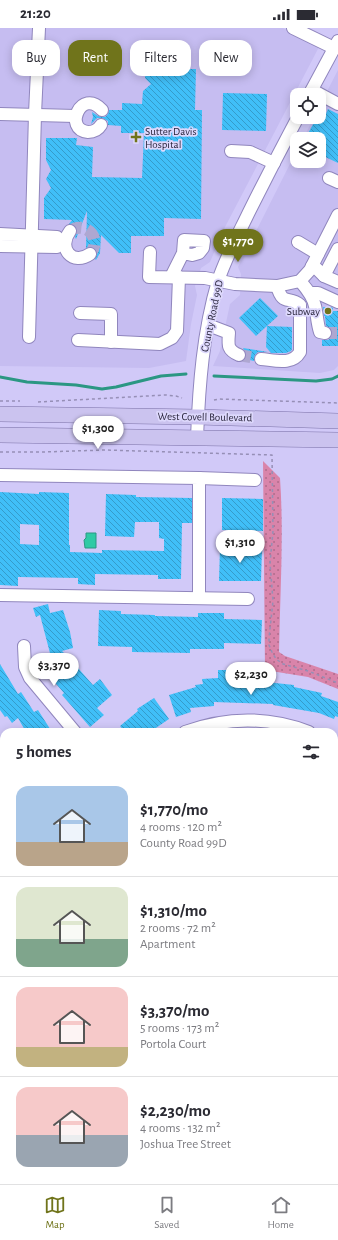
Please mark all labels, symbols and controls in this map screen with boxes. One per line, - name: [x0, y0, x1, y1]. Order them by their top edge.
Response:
- text: 21:20: [20, 6, 51, 21]
- chip: Buy: [12, 40, 60, 76]
- chip: Rent: [68, 40, 122, 76]
- chip: Filters: [130, 40, 191, 76]
- chip: New: [199, 40, 252, 76]
- map controls: [290, 88, 326, 168]
- button: locate: [290, 88, 326, 124]
- place label: Sutter Davis Hospital: [145, 126, 197, 150]
- marker: Sutter Davis Hospital: [130, 131, 142, 143]
- button: layers: [290, 132, 326, 168]
- pin: $1,770: [205, 229, 271, 263]
- text: $1,770: [222, 235, 254, 248]
- street label: County Road 99D: [199, 279, 225, 353]
- place label: Subway: [287, 306, 320, 317]
- marker: Subway: [323, 306, 333, 316]
- street label: West Covell Boulevard: [158, 411, 253, 423]
- pin: $1,300: [65, 416, 131, 450]
- text: $1,300: [82, 422, 114, 435]
- pin: $1,310: [207, 530, 273, 564]
- text: $1,310: [225, 536, 255, 549]
- pin: $3,370: [21, 653, 87, 687]
- text: $3,370: [38, 659, 70, 672]
- pin: $2,230: [218, 662, 284, 696]
- text: $2,230: [234, 668, 268, 681]
- icon: filters: [300, 741, 322, 763]
- text: 5 homes: [16, 743, 72, 760]
- text: $1,770/mo: [140, 801, 208, 818]
- icon: home: [48, 802, 96, 850]
- text: 4 rooms · 120 m²: [140, 821, 222, 834]
- text: County Road 99D: [140, 837, 227, 850]
- text: $1,310/mo: [140, 902, 207, 919]
- icon: home: [48, 903, 96, 951]
- text: 2 rooms · 72 m²: [140, 922, 216, 935]
- text: Apartment: [140, 938, 195, 951]
- text: $3,370/mo: [140, 1002, 209, 1019]
- icon: home: [48, 1003, 96, 1051]
- text: 5 rooms · 173 m²: [140, 1022, 219, 1035]
- text: Portola Court: [140, 1038, 206, 1051]
- text: $2,230/mo: [140, 1102, 211, 1119]
- icon: home: [48, 1103, 96, 1151]
- text: 4 rooms · 132 m²: [140, 1122, 221, 1135]
- text: Joshua Tree Street: [140, 1138, 231, 1151]
- tab: Map: [44, 1194, 66, 1231]
- tab: Saved: [154, 1194, 179, 1231]
- tab: Home: [267, 1194, 294, 1231]

